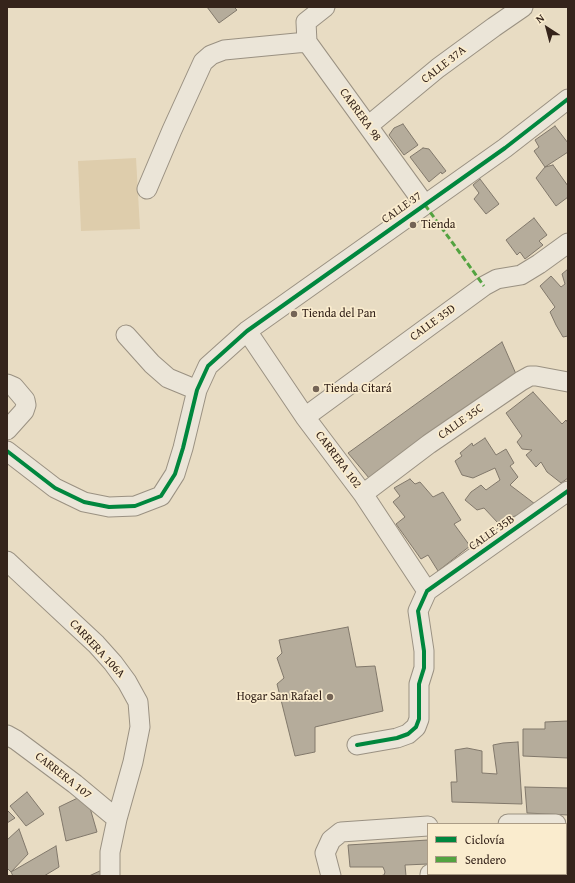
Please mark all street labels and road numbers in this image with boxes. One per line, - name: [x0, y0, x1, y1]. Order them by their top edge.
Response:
- street label: CALLE 37A: [419, 43, 469, 87]
- street label: CARRERA 98: [336, 86, 384, 144]
- street label: CALLE 37: [379, 189, 425, 227]
- street label: CALLE 35D: [407, 302, 459, 344]
- street label: CALLE 35C: [436, 401, 486, 443]
- street label: CARRERA 102: [312, 429, 364, 491]
- street label: CALLE 35B: [466, 512, 518, 554]
- street label: CARRERA 106A: [66, 617, 128, 681]
- street label: CARRERA 107: [32, 750, 94, 802]

